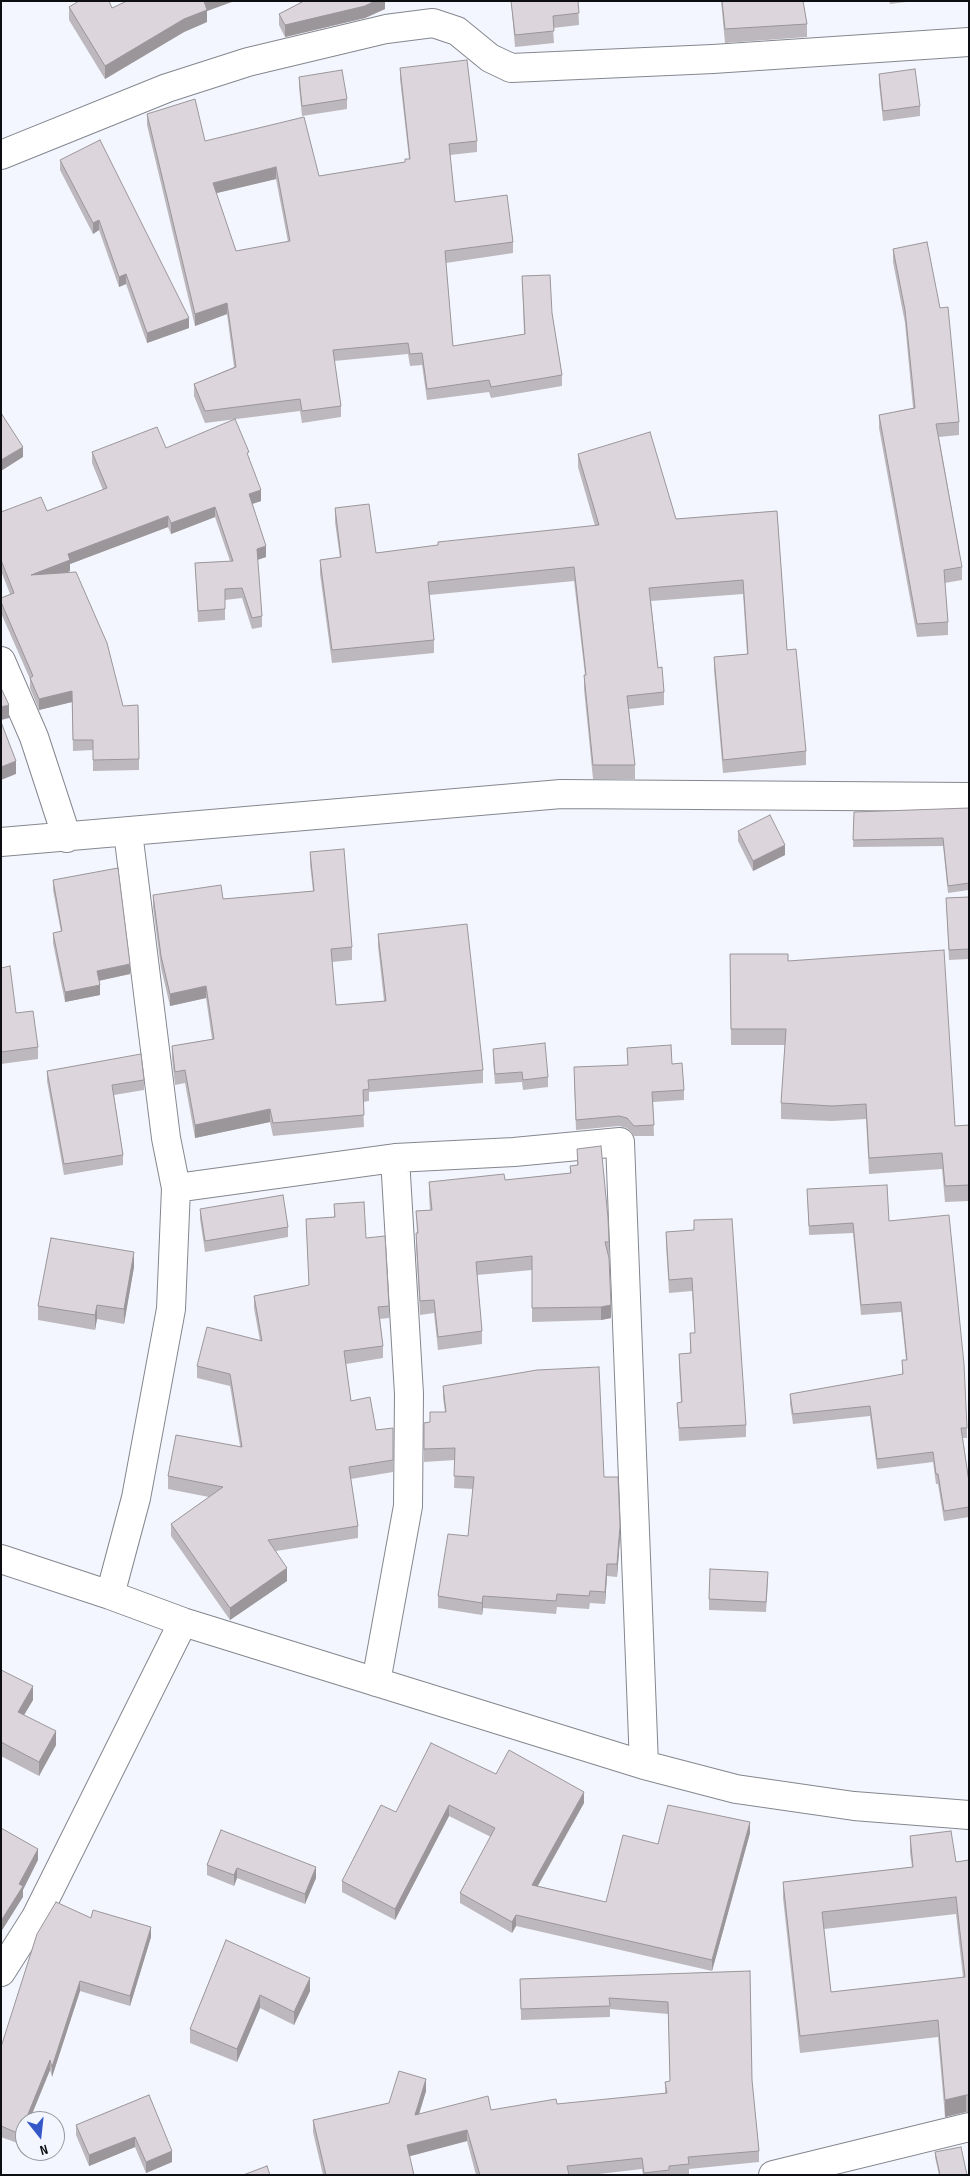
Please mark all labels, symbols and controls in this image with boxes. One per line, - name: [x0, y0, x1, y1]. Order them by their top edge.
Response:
- north arrow: [15, 2111, 65, 2161]
- text: N: [38, 2141, 50, 2159]

